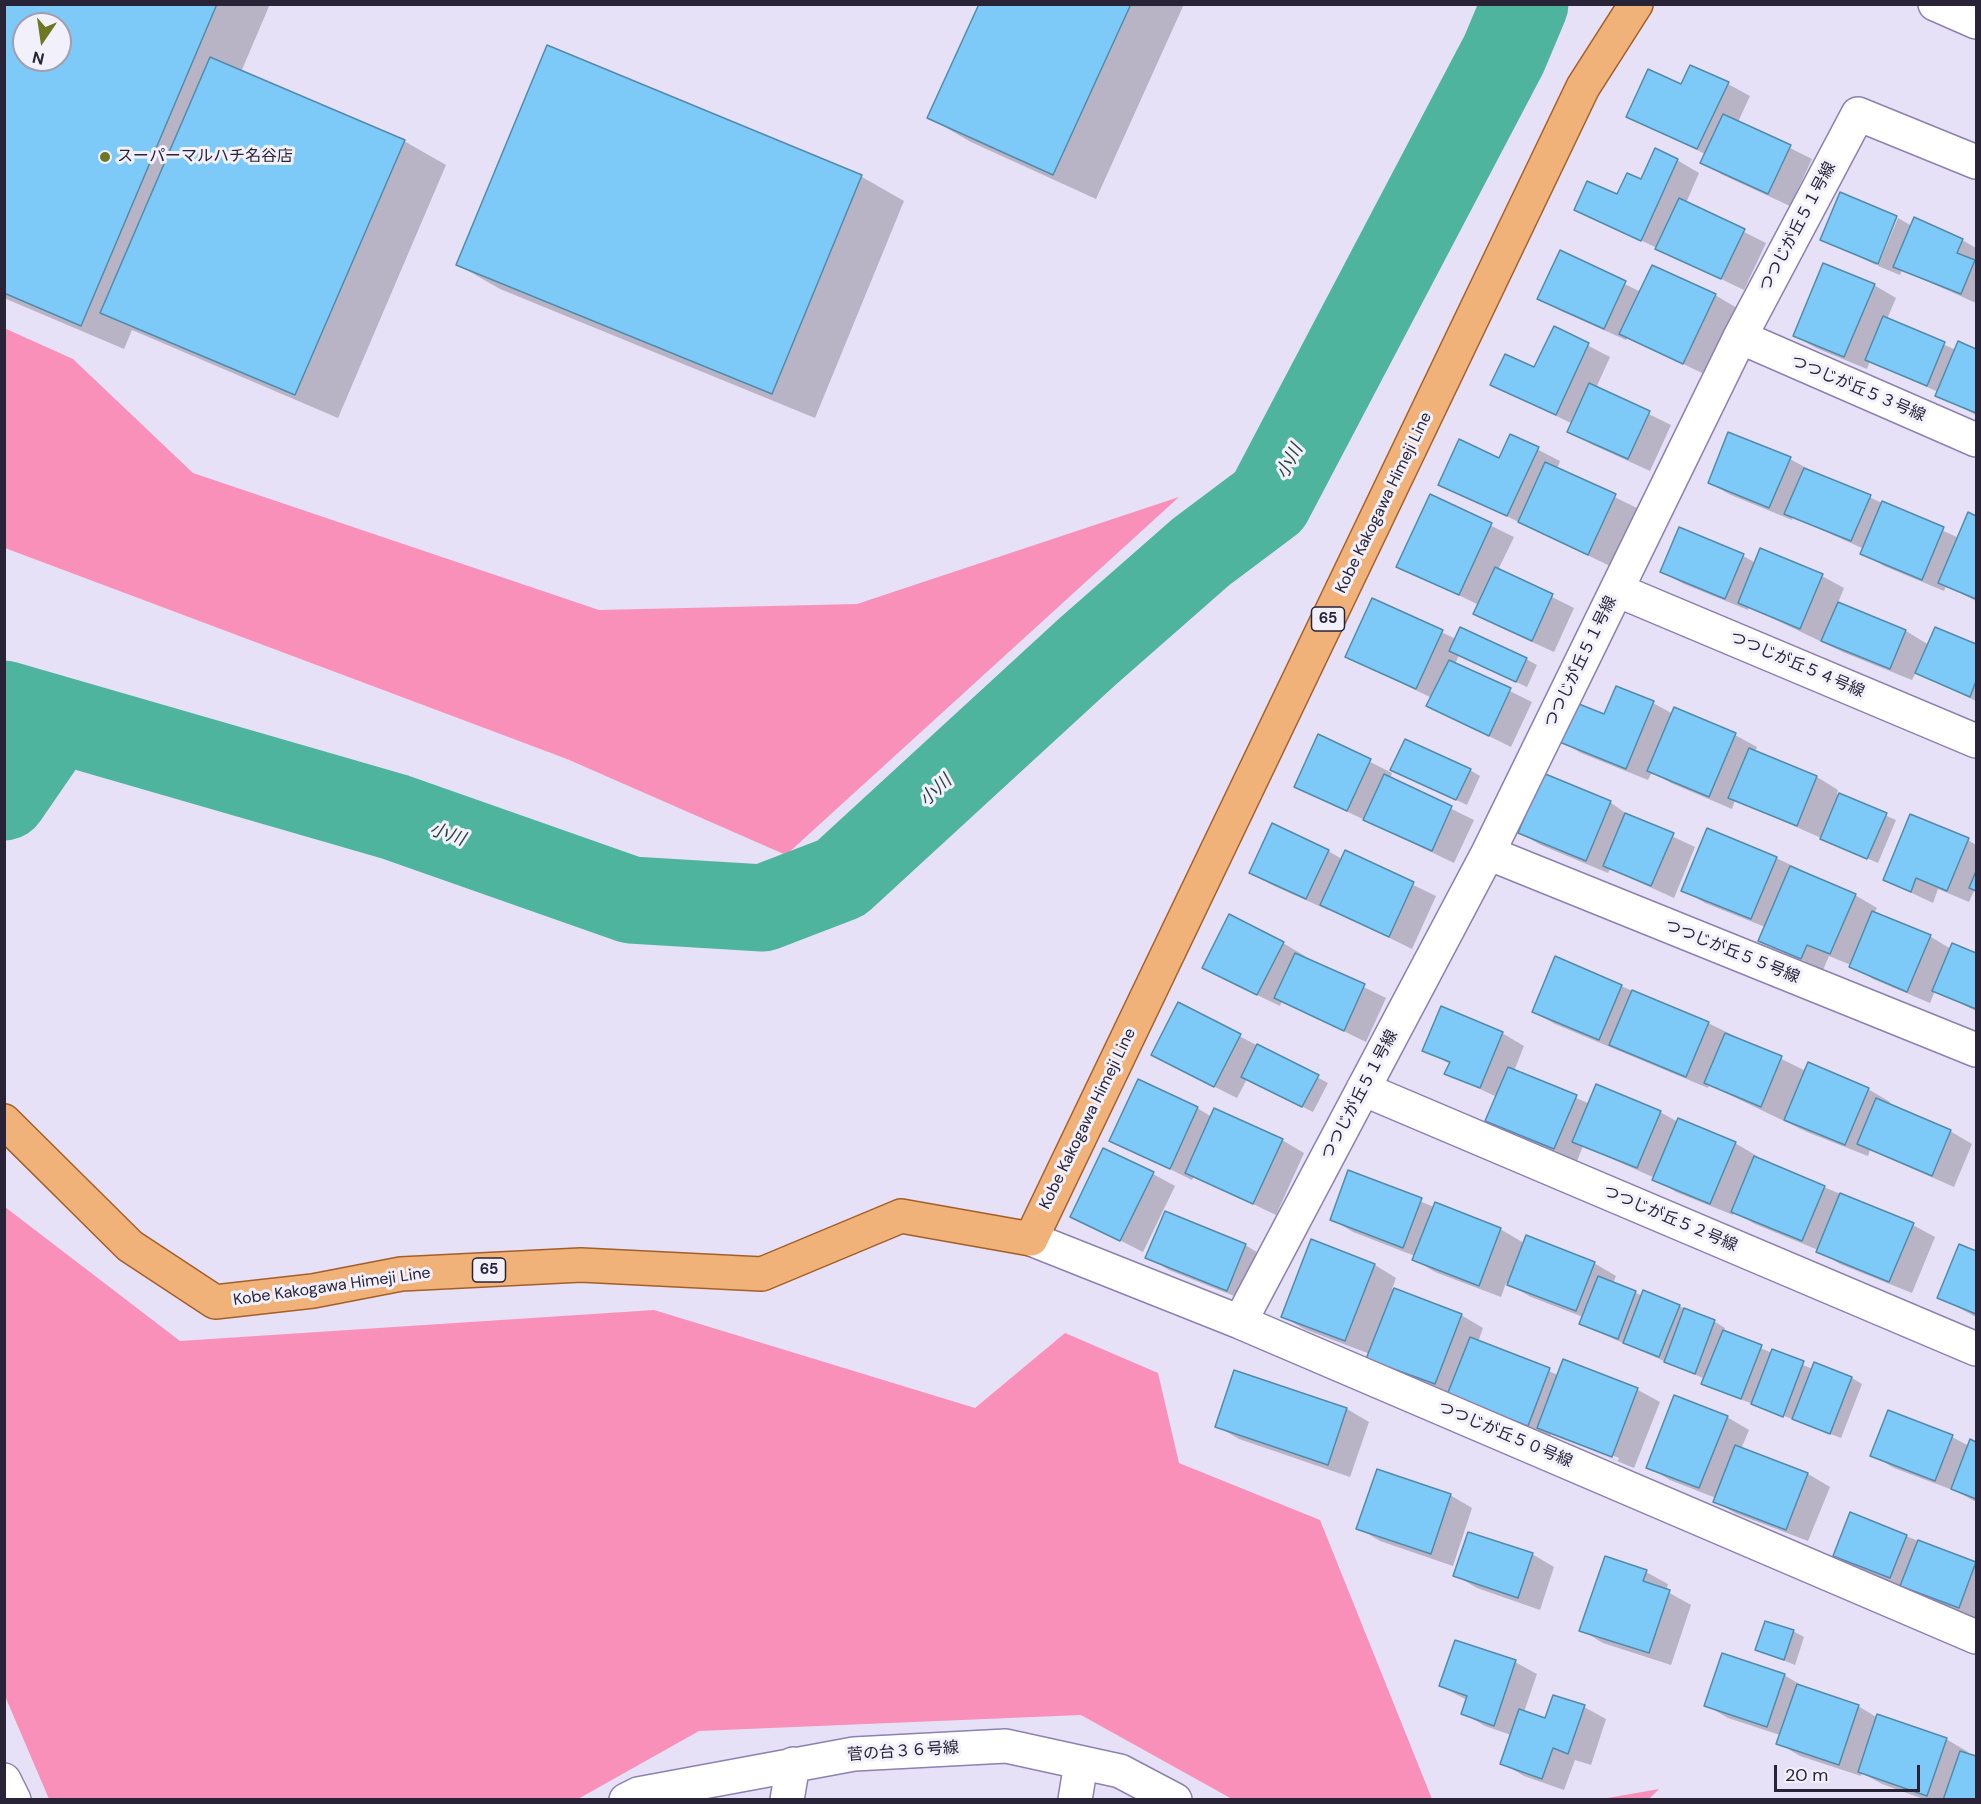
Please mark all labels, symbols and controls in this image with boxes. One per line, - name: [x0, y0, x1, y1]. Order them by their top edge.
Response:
- north arrow: [12, 12, 72, 72]
- text: N: [30, 47, 46, 70]
- place label: スーパーマルハチ名谷店: [117, 147, 293, 167]
- marker: スーパーマルハチ名谷店: [98, 150, 112, 164]
- street label: つつじが丘５１号線: [1756, 159, 1840, 295]
- street label: つつじが丘５３号線: [1788, 352, 1928, 426]
- street label: Kobe Kakogawa Himeji Line: [1332, 409, 1436, 597]
- water label: 小川: [1272, 441, 1308, 483]
- street label: つつじが丘５１号線: [1541, 593, 1621, 731]
- road number: 65: [1312, 607, 1344, 631]
- street label: つつじが丘５４号線: [1727, 628, 1867, 702]
- water label: 小川: [915, 771, 957, 811]
- water label: 小川: [426, 819, 468, 851]
- street label: つつじが丘５５号線: [1662, 916, 1802, 988]
- street label: Kobe Kakogawa Himeji Line: [1036, 1025, 1140, 1213]
- street label: つつじが丘５１号線: [1318, 1027, 1402, 1163]
- street label: つつじが丘５２号線: [1600, 1182, 1740, 1256]
- road number: 65: [472, 1258, 506, 1282]
- street label: Kobe Kakogawa Himeji Line: [232, 1264, 432, 1310]
- street label: つつじが丘５０号線: [1435, 1398, 1575, 1472]
- street label: 菅の台３６号線: [846, 1739, 960, 1765]
- scale bar: [1777, 1753, 1922, 1791]
- text: 20 m: [1785, 1763, 1828, 1787]

